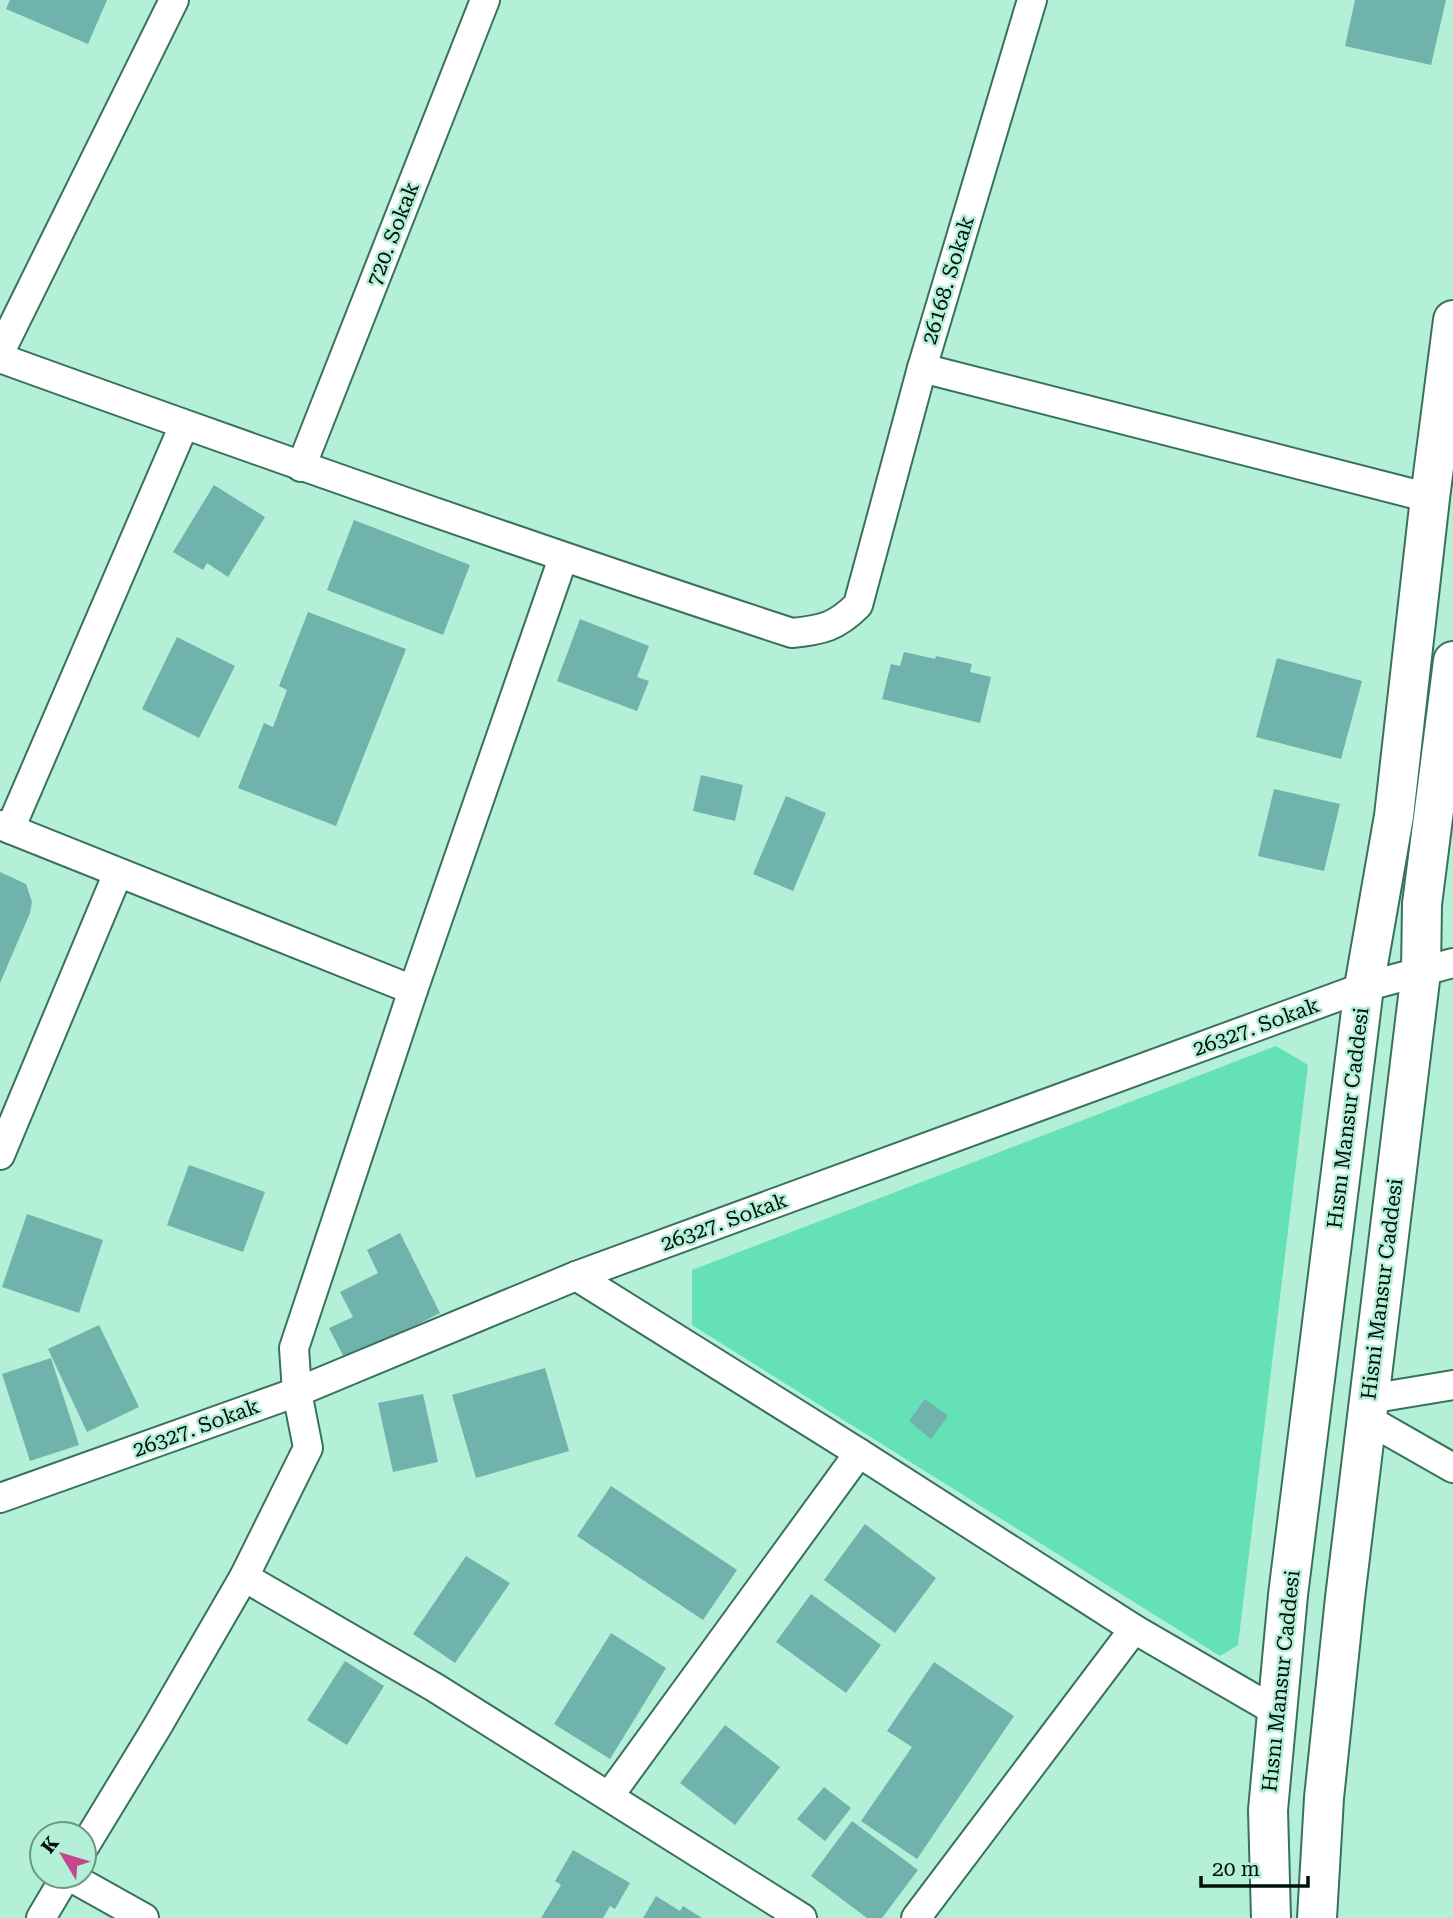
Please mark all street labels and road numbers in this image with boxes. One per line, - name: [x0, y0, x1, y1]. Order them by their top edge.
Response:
- street label: 720. Sokak: [362, 179, 424, 289]
- street label: 26168. Sokak: [917, 213, 979, 347]
- street label: 26327. Sokak: [1189, 993, 1323, 1061]
- street label: Hısnı Mansur Caddesi: [1323, 1006, 1374, 1230]
- street label: Hisni Mansur Caddesi: [1357, 1177, 1408, 1401]
- street label: 26327. Sokak: [657, 1188, 791, 1256]
- street label: 26327. Sokak: [129, 1394, 263, 1462]
- street label: Hısnı Mansur Caddesi: [1257, 1569, 1305, 1793]

